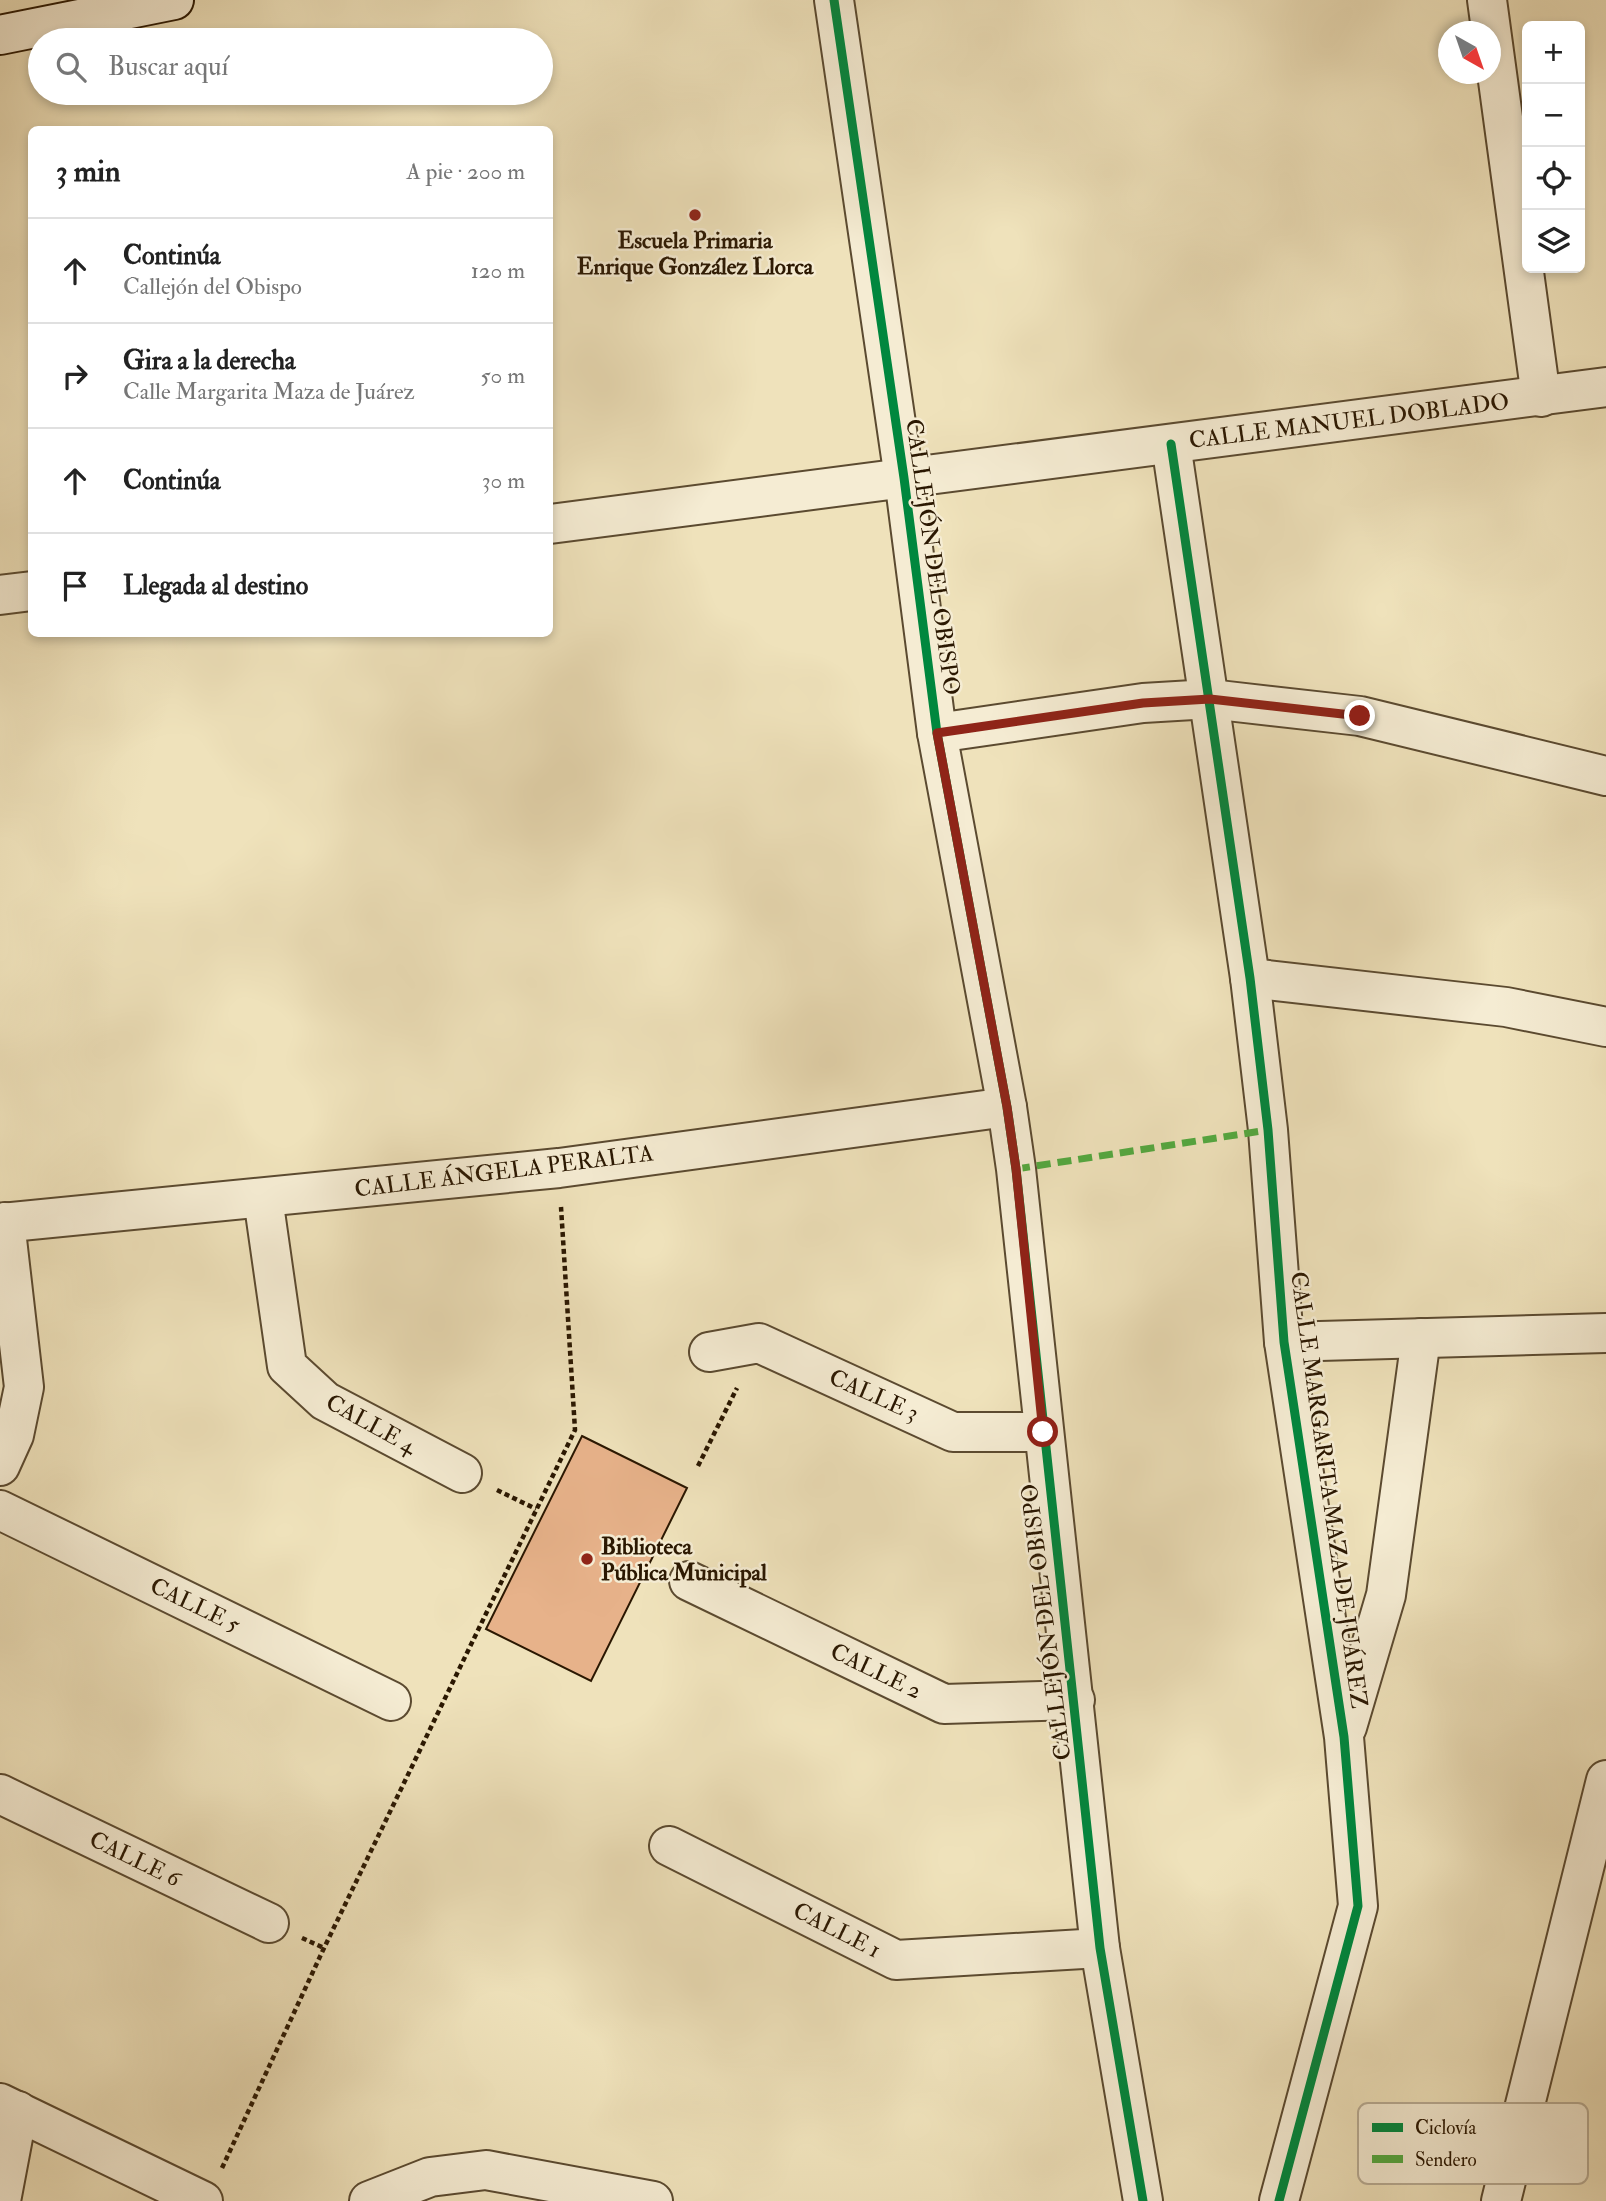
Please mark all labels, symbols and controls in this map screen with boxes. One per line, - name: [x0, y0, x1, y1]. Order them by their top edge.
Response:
- north arrow: [1438, 21, 1501, 84]
- map controls: [1522, 21, 1585, 273]
- button: +: [1522, 21, 1585, 84]
- search box: [28, 28, 553, 105]
- icon: search: [52, 48, 90, 86]
- text: Buscar aquí: [108, 51, 228, 83]
- button: −: [1522, 84, 1585, 147]
- button: locate: [1522, 147, 1585, 210]
- text: 3 min: [56, 153, 121, 190]
- text: A pie · 200 m: [406, 157, 525, 186]
- marker: Escuela Primaria Enrique González Llorca: [687, 207, 703, 223]
- button: layers: [1522, 210, 1585, 273]
- place label: Escuela Primaria Enrique González Llorca: [577, 226, 815, 282]
- text: Continúa: [123, 240, 221, 272]
- icon: ahead: [56, 252, 94, 290]
- text: 120 m: [471, 256, 525, 285]
- text: Callejón del Obispo: [123, 272, 302, 301]
- text: Gira a la derecha: [123, 345, 296, 377]
- icon: right: [56, 357, 94, 395]
- text: 50 m: [481, 361, 525, 390]
- text: Calle Margarita Maza de Juárez: [123, 377, 415, 406]
- street label: CALLE MANUEL DOBLADO: [1187, 387, 1511, 455]
- street label: CALLEJÓN DEL OBISPO: [899, 417, 967, 697]
- icon: ahead: [56, 462, 94, 500]
- text: Continúa: [123, 465, 221, 497]
- text: 30 m: [482, 466, 525, 495]
- icon: arrive: [56, 567, 94, 605]
- text: Llegada al destino: [123, 570, 308, 602]
- route end: [1344, 700, 1375, 731]
- street label: CALLE ÁNGELA PERALTA: [353, 1138, 655, 1204]
- street label: CALLE MARGARITA MAZA DE JUÁREZ: [1284, 1270, 1374, 1710]
- street label: CALLE 3: [825, 1362, 923, 1428]
- street label: CALLE 4: [321, 1387, 423, 1461]
- route start: [1027, 1416, 1058, 1447]
- street label: CALLEJÓN DEL OBISPO: [1015, 1482, 1077, 1762]
- place label: Biblioteca Pública Municipal: [601, 1532, 768, 1588]
- marker: Biblioteca Pública Municipal: [579, 1551, 595, 1567]
- street label: CALLE 5: [145, 1571, 245, 1639]
- street label: CALLE 2: [826, 1637, 926, 1705]
- street label: CALLE 6: [85, 1825, 187, 1894]
- street label: CALLE 1: [788, 1896, 886, 1964]
- legend: [1358, 2103, 1588, 2184]
- text: Ciclovía: [1415, 2116, 1476, 2140]
- text: Sendero: [1415, 2148, 1477, 2172]

